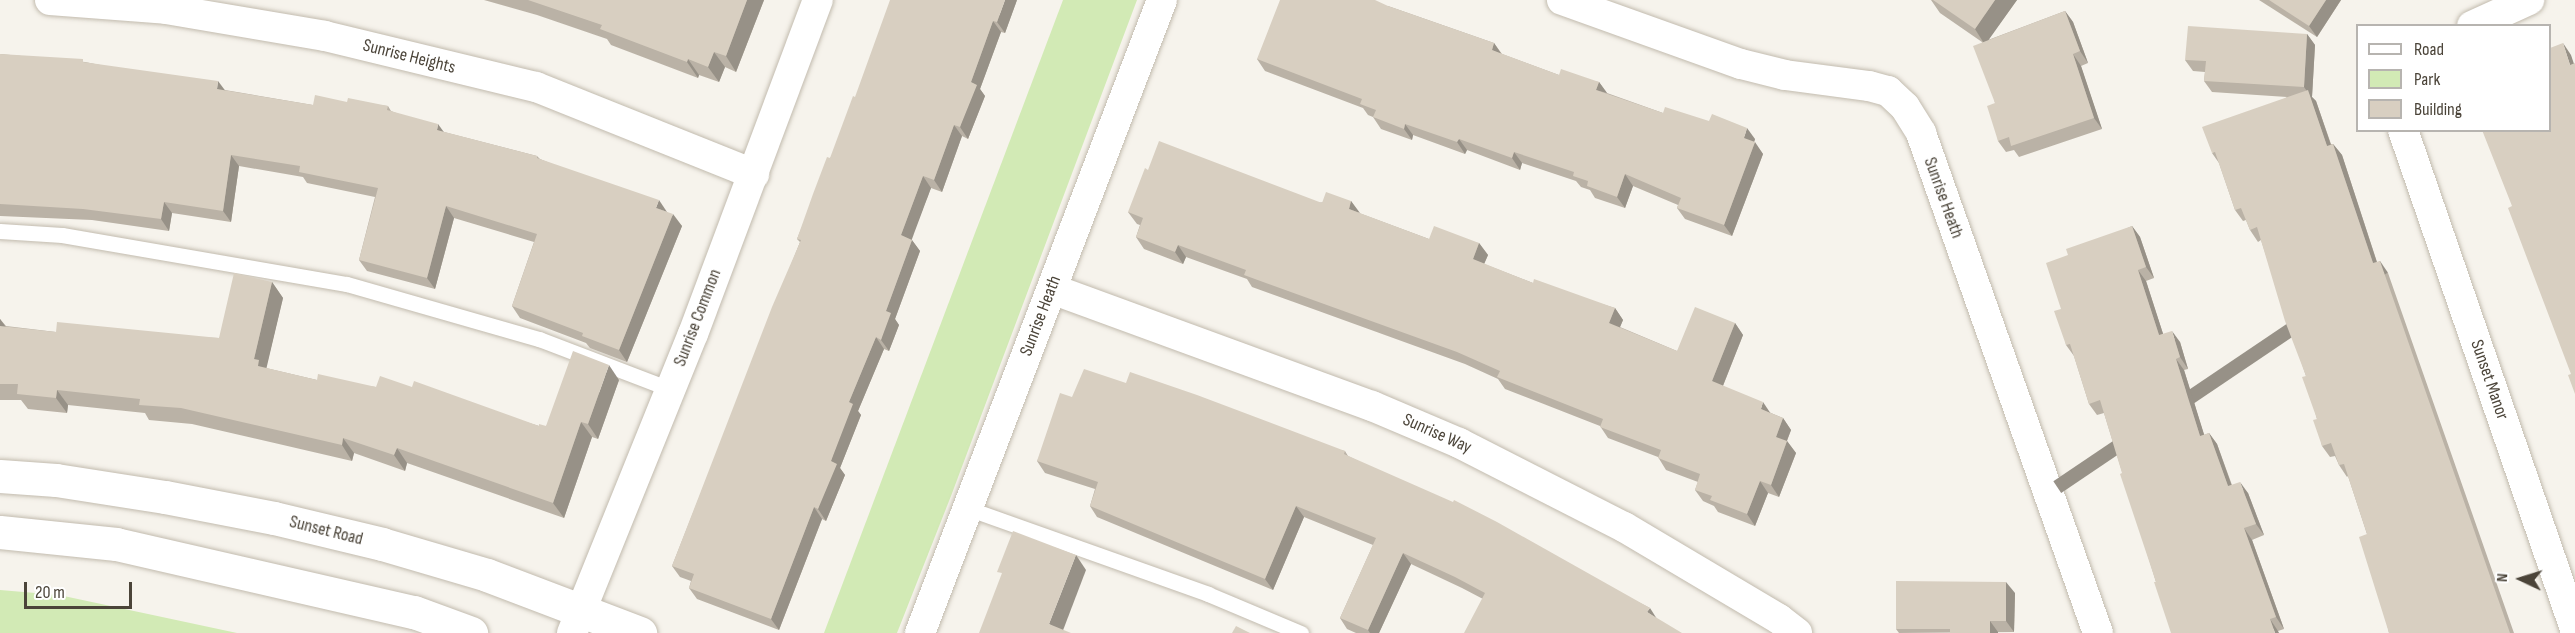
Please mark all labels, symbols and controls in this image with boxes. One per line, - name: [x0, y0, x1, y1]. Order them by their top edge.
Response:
- legend: [2356, 24, 2551, 132]
- street label: Sunrise Heights: [361, 35, 457, 79]
- text: Road: [2414, 39, 2444, 60]
- text: Park: [2414, 69, 2440, 90]
- text: Building: [2414, 99, 2462, 120]
- street label: Sunrise Heath: [1918, 155, 1968, 241]
- street label: Sunrise Common: [670, 266, 726, 370]
- street label: Sunrise Heath: [1016, 273, 1066, 359]
- street label: Sunset Manor: [2465, 337, 2513, 423]
- street label: Sunrise Way: [1399, 409, 1475, 459]
- street label: Sunset Road: [287, 511, 365, 551]
- north arrow: [2491, 549, 2551, 609]
- scale bar: [27, 570, 135, 608]
- text: N: [2493, 573, 2512, 583]
- text: 20 m: [35, 582, 65, 603]

